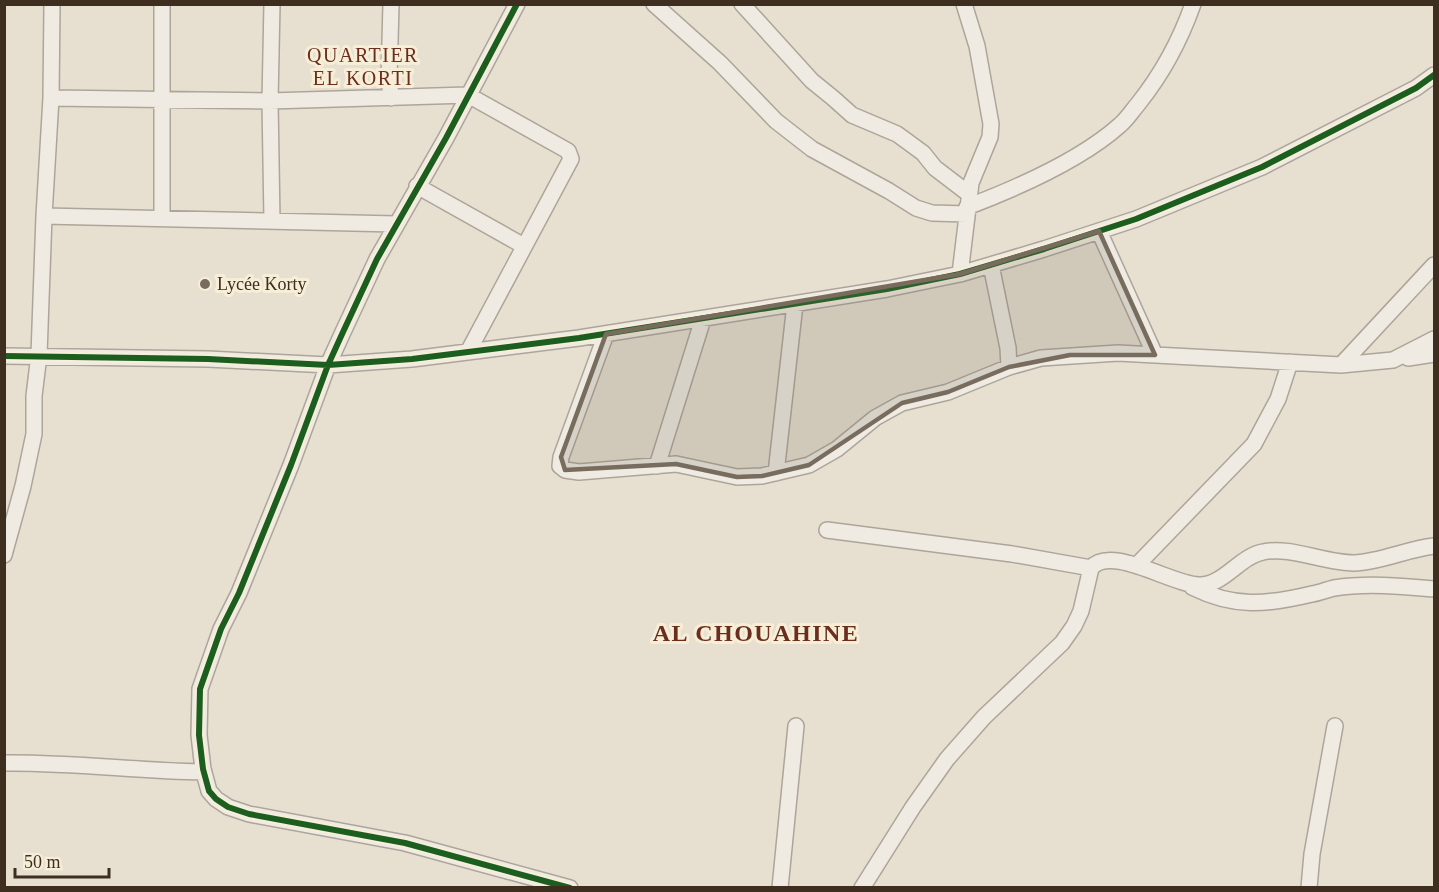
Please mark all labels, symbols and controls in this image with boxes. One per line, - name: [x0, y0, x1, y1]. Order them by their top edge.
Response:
- district label: QUARTIER EL KORTI: [307, 44, 419, 89]
- place label: Lycée Korty: [217, 274, 306, 294]
- marker: Lycée Korty: [198, 277, 212, 291]
- district label: AL CHOUAHINE: [653, 620, 859, 646]
- scale bar: [15, 841, 110, 879]
- text: 50 m: [24, 852, 61, 872]

